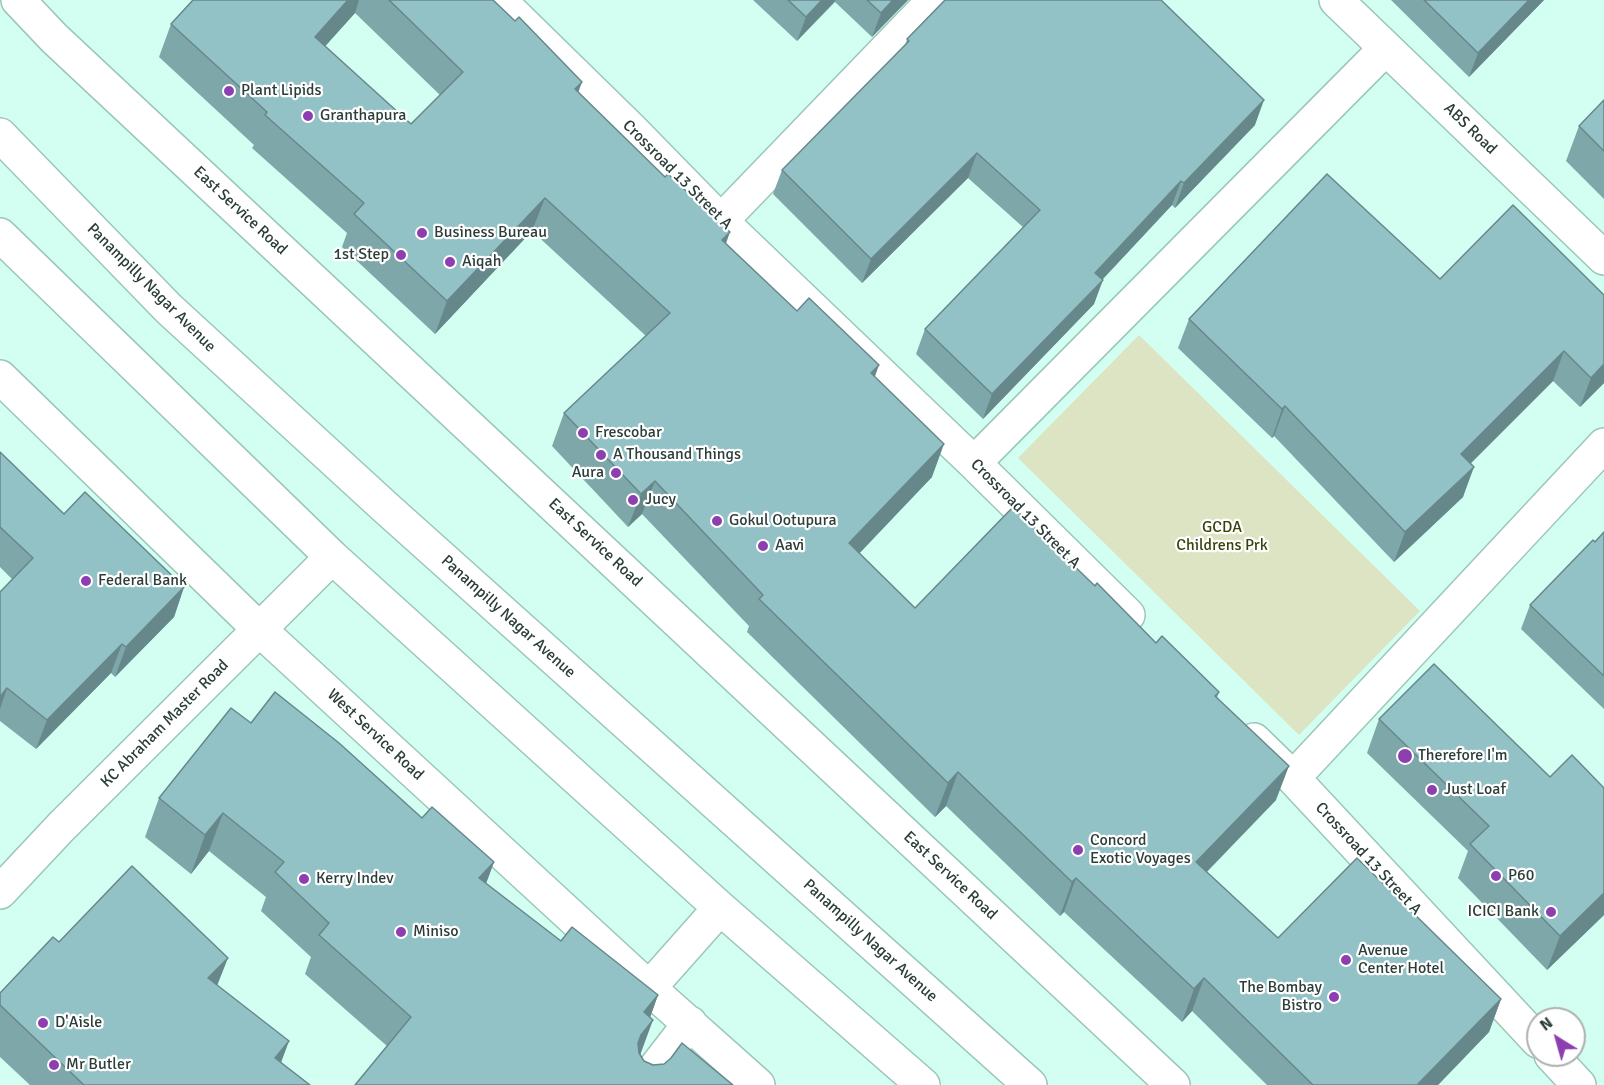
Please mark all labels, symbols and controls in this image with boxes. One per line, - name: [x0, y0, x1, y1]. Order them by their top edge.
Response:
- place label: Plant Lipids: [241, 81, 321, 101]
- marker: Plant Lipids: [222, 84, 236, 98]
- street label: ABS Road: [1440, 99, 1500, 159]
- place label: Granthapura: [320, 106, 406, 126]
- marker: Granthapura: [301, 109, 315, 123]
- street label: Crossroad 13 Street A: [618, 116, 736, 234]
- street label: East Service Road: [189, 163, 291, 259]
- street label: Panampilly Nagar Avenue: [83, 220, 219, 356]
- place label: Business Bureau: [434, 223, 547, 243]
- marker: Business Bureau: [415, 226, 429, 240]
- place label: 1st Step: [333, 245, 389, 265]
- marker: 1st Step: [394, 248, 408, 262]
- place label: Aiqah: [462, 252, 501, 272]
- marker: Aiqah: [443, 255, 457, 269]
- place label: Frescobar: [595, 423, 662, 443]
- marker: Frescobar: [576, 426, 590, 440]
- place label: A Thousand Things: [613, 445, 741, 465]
- marker: A Thousand Things: [594, 448, 608, 462]
- street label: Crossroad 13 Street A: [966, 455, 1084, 573]
- place label: Aura: [572, 463, 604, 483]
- marker: Aura: [609, 466, 623, 480]
- place label: Jucy: [645, 490, 676, 510]
- marker: Jucy: [626, 493, 640, 507]
- street label: East Service Road: [544, 495, 646, 591]
- place label: Gokul Ootupura: [729, 511, 837, 531]
- marker: Gokul Ootupura: [710, 514, 724, 528]
- park label: GCDA Childrens Prk: [1176, 518, 1268, 556]
- place label: Aavi: [775, 536, 804, 556]
- marker: Aavi: [756, 539, 770, 553]
- street label: Panampilly Nagar Avenue: [437, 552, 579, 682]
- place label: Federal Bank: [98, 571, 187, 591]
- marker: Federal Bank: [79, 574, 93, 588]
- street label: KC Abraham Master Road: [97, 656, 233, 792]
- street label: West Service Road: [323, 685, 427, 785]
- place label: Therefore I'm: [1418, 746, 1508, 766]
- marker: Therefore I'm: [1396, 747, 1414, 765]
- place label: Just Loaf: [1444, 780, 1506, 800]
- marker: Just Loaf: [1425, 783, 1439, 797]
- street label: Crossroad 13 Street A: [1311, 799, 1425, 919]
- street label: East Service Road: [899, 828, 1001, 924]
- place label: Concord Exotic Voyages: [1090, 831, 1191, 869]
- marker: Concord Exotic Voyages: [1071, 843, 1085, 857]
- place label: P60: [1508, 866, 1534, 886]
- place label: Kerry Indev: [316, 869, 393, 889]
- marker: P60: [1489, 869, 1503, 883]
- marker: Kerry Indev: [297, 872, 311, 886]
- street label: Panampilly Nagar Avenue: [799, 876, 941, 1006]
- place label: ICICI Bank: [1468, 902, 1539, 922]
- marker: ICICI Bank: [1544, 905, 1558, 919]
- place label: Miniso: [413, 922, 459, 942]
- marker: Miniso: [394, 925, 408, 939]
- place label: Avenue Center Hotel: [1358, 941, 1444, 979]
- marker: Avenue Center Hotel: [1339, 953, 1353, 967]
- place label: The Bombay Bistro: [1239, 978, 1322, 1016]
- marker: The Bombay Bistro: [1327, 990, 1341, 1004]
- north arrow: [1526, 1007, 1586, 1067]
- place label: D'Aisle: [55, 1013, 102, 1033]
- text: N: [1536, 1013, 1557, 1036]
- marker: D'Aisle: [36, 1016, 50, 1030]
- place label: Mr Butler: [66, 1055, 131, 1075]
- marker: Mr Butler: [47, 1058, 61, 1072]

